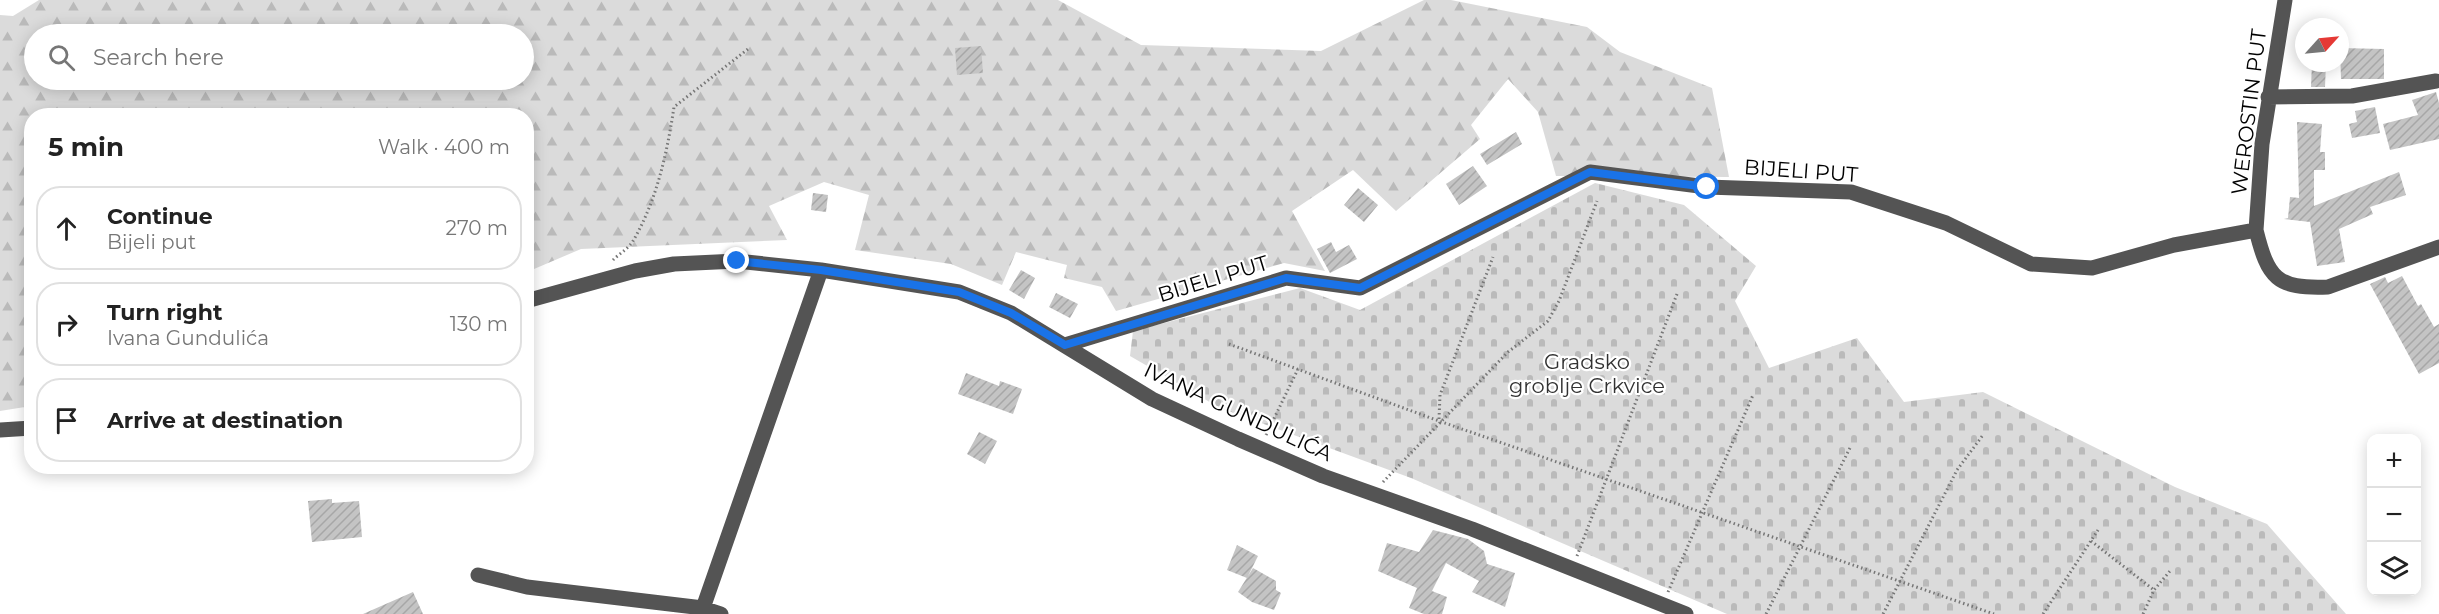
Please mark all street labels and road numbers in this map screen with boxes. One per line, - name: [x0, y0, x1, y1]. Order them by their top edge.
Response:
- street label: WEROSTIN PUT: [2226, 28, 2271, 196]
- street label: BIJELI PUT: [1743, 154, 1859, 187]
- street label: BIJELI PUT: [1155, 250, 1271, 307]
- street label: IVANA GUNDULIĆA: [1140, 357, 1337, 467]

